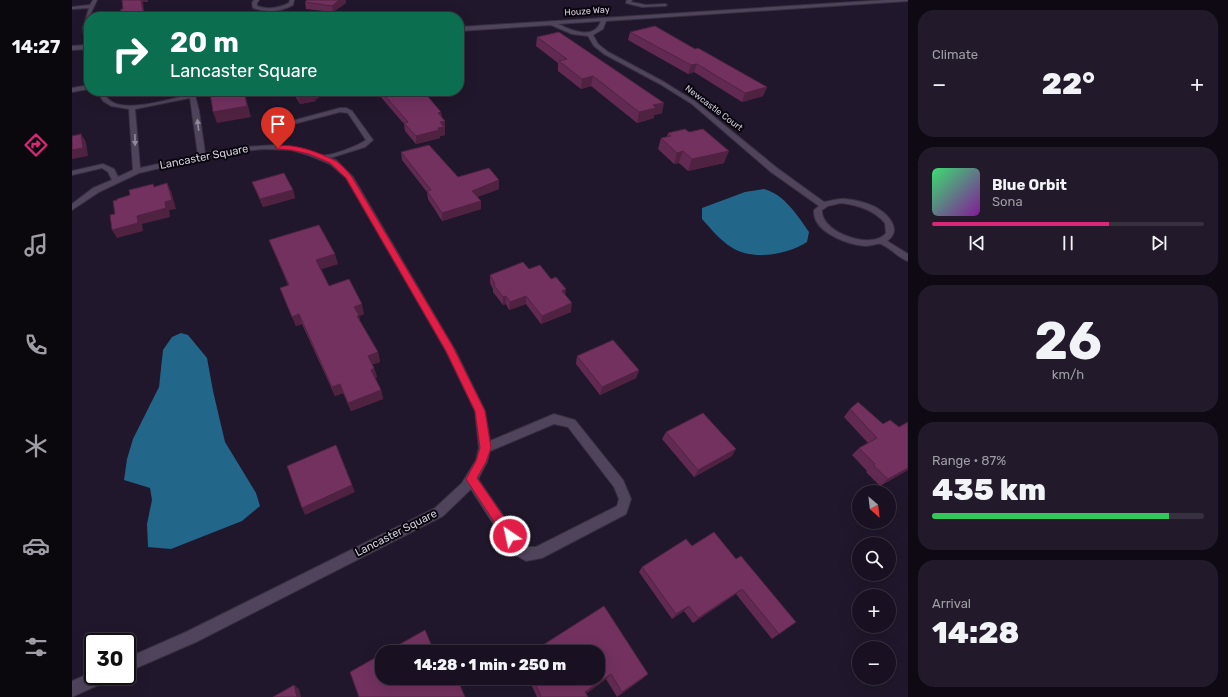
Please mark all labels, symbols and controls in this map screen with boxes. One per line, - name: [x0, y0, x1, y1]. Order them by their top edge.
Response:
- street label: Houze Way: [564, 4, 610, 18]
- text: 20 m: [170, 26, 239, 59]
- icon: right: [104, 28, 156, 80]
- text: 14:27: [12, 36, 60, 58]
- text: Climate: [932, 47, 978, 62]
- text: Lancaster Square: [170, 60, 317, 82]
- text: 22°: [1042, 66, 1095, 102]
- text: −: [932, 71, 946, 98]
- text: +: [1190, 71, 1204, 98]
- street label: Newcastle Court: [683, 83, 745, 133]
- pin: [261, 107, 295, 148]
- icon: arrive: [267, 113, 289, 135]
- one-way arrow: [195, 119, 201, 132]
- icon: directions: [22, 131, 50, 159]
- one-way arrow: [131, 134, 138, 146]
- street label: Lancaster Square: [159, 142, 249, 172]
- text: Blue Orbit: [992, 176, 1067, 194]
- text: Sona: [992, 194, 1023, 209]
- icon: music: [22, 231, 50, 259]
- icon: previous: [966, 232, 988, 254]
- icon: pause: [1057, 232, 1079, 254]
- icon: next: [1148, 232, 1170, 254]
- text: 26: [1034, 310, 1102, 372]
- icon: phone: [22, 331, 50, 359]
- text: km/h: [1052, 367, 1084, 382]
- icon: climate: [22, 432, 50, 460]
- text: Range · 87%: [932, 453, 1006, 468]
- text: 435 km: [932, 472, 1046, 508]
- north arrow: [852, 485, 896, 529]
- map controls: [852, 485, 896, 685]
- street label: Lancaster Square: [353, 507, 439, 559]
- position arrow: [489, 515, 531, 557]
- icon: car: [22, 532, 50, 560]
- button: search: [852, 537, 896, 581]
- button: +: [852, 589, 896, 633]
- text: Arrival: [932, 596, 971, 611]
- text: 14:28: [932, 615, 1019, 651]
- icon: filters: [22, 633, 50, 661]
- speed limit sign: 30: [84, 633, 136, 685]
- button: −: [852, 641, 896, 685]
- text: 14:28 · 1 min · 250 m: [414, 656, 566, 674]

